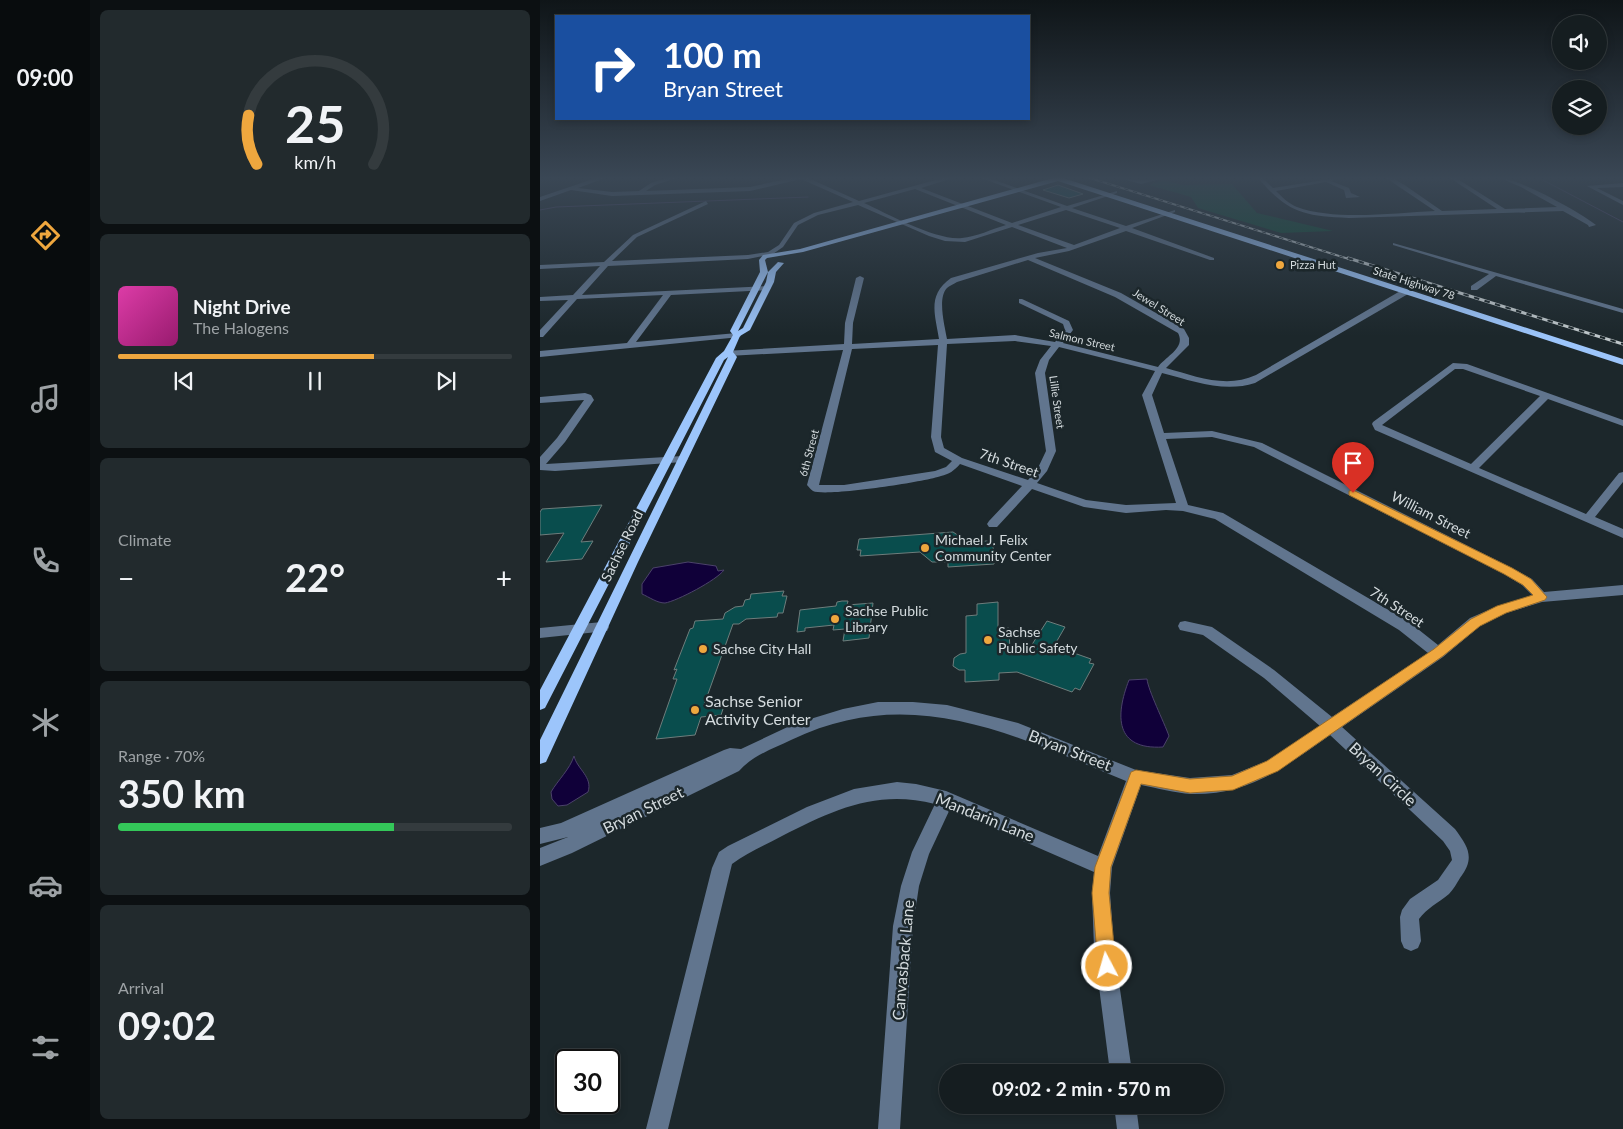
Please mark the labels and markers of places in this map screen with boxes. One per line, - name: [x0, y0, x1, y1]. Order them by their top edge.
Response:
- place label: Pizza Hut: [1290, 258, 1336, 271]
- marker: Pizza Hut: [1274, 259, 1286, 271]
- pin: [1332, 442, 1374, 493]
- place label: Michael J. Felix Community Center: [935, 531, 1051, 564]
- marker: Michael J. Felix Community Center: [919, 542, 931, 554]
- place label: Sachse Public Library: [845, 602, 929, 635]
- marker: Sachse Public Library: [829, 613, 841, 625]
- place label: Sachse Public Safety: [998, 623, 1078, 656]
- marker: Sachse Public Safety: [982, 634, 994, 646]
- place label: Sachse City Hall: [713, 640, 811, 657]
- marker: Sachse City Hall: [697, 643, 709, 655]
- place label: Sachse Senior Activity Center: [705, 691, 811, 728]
- marker: Sachse Senior Activity Center: [689, 704, 701, 716]

